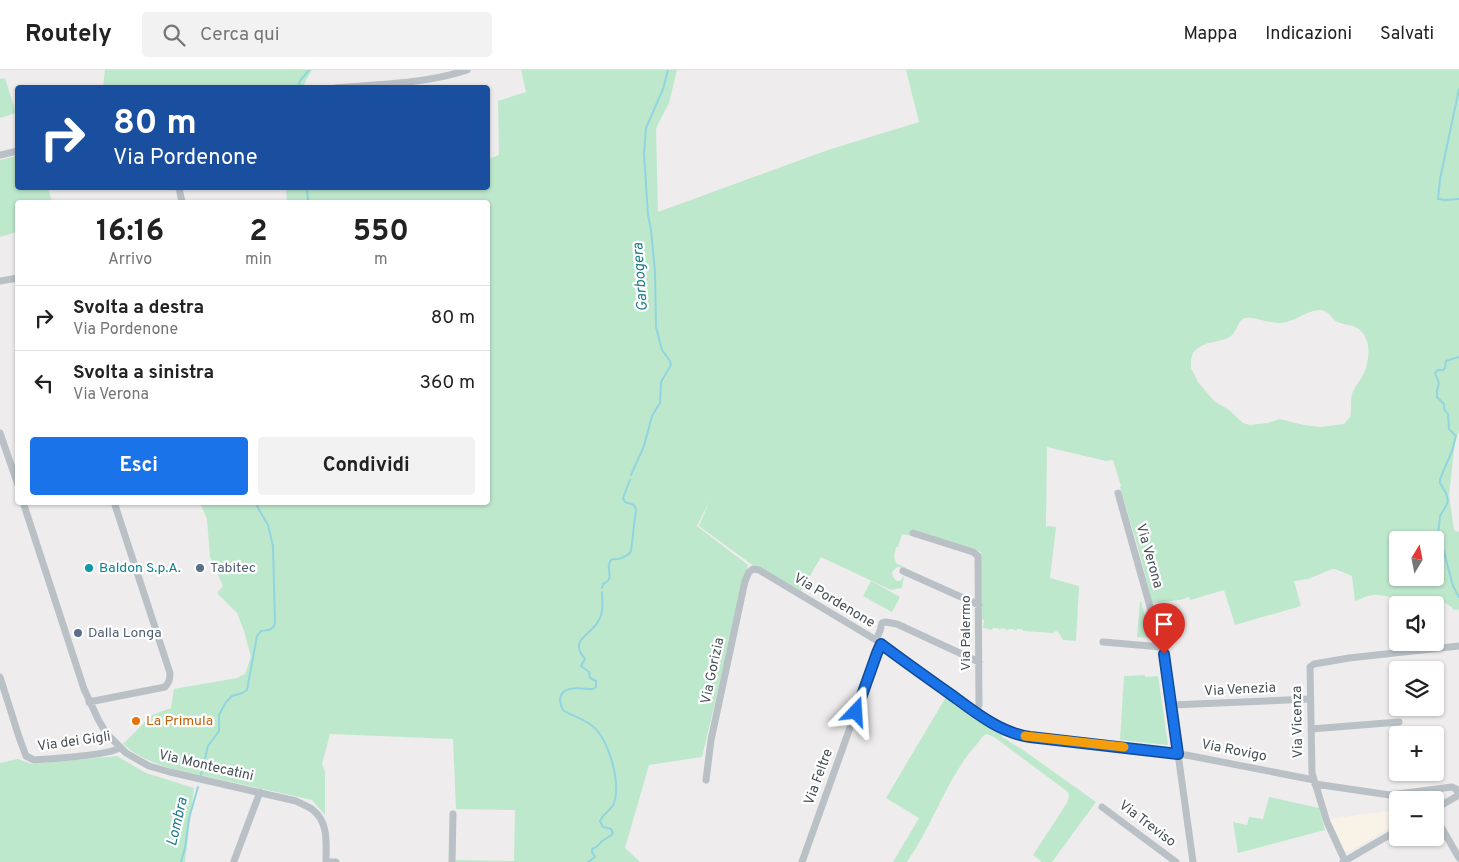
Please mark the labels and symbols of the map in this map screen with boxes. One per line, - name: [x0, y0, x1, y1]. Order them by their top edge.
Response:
- water label: Garbogera: [629, 242, 653, 312]
- street label: Via Verona: [1132, 522, 1166, 590]
- north arrow: [1389, 531, 1444, 586]
- place label: Baldon S.p.A.: [99, 560, 181, 577]
- place label: Tabitec: [210, 560, 256, 577]
- marker: Baldon S.p.A.: [83, 562, 95, 574]
- marker: Tabitec: [194, 562, 206, 574]
- street label: Via Pordenone: [790, 570, 878, 632]
- street label: Via Palermo: [958, 595, 975, 671]
- pin: [1143, 603, 1185, 654]
- place label: Dalla Longa: [88, 625, 162, 642]
- marker: Dalla Longa: [72, 627, 84, 639]
- street label: Via Gorizia: [698, 636, 728, 706]
- street label: Via Venezia: [1204, 680, 1276, 700]
- position arrow: [829, 685, 881, 737]
- street label: Via Vicenza: [1289, 686, 1307, 758]
- place label: La Primula: [146, 713, 213, 730]
- marker: La Primula: [130, 715, 142, 727]
- street label: Via dei Gigli: [36, 728, 112, 756]
- street label: Via Rovigo: [1200, 736, 1268, 766]
- street label: Via Montecatini: [157, 747, 255, 785]
- street label: Via Feltre: [801, 747, 837, 807]
- water label: Lombra: [163, 796, 193, 848]
- street label: Via Treviso: [1115, 797, 1179, 851]

